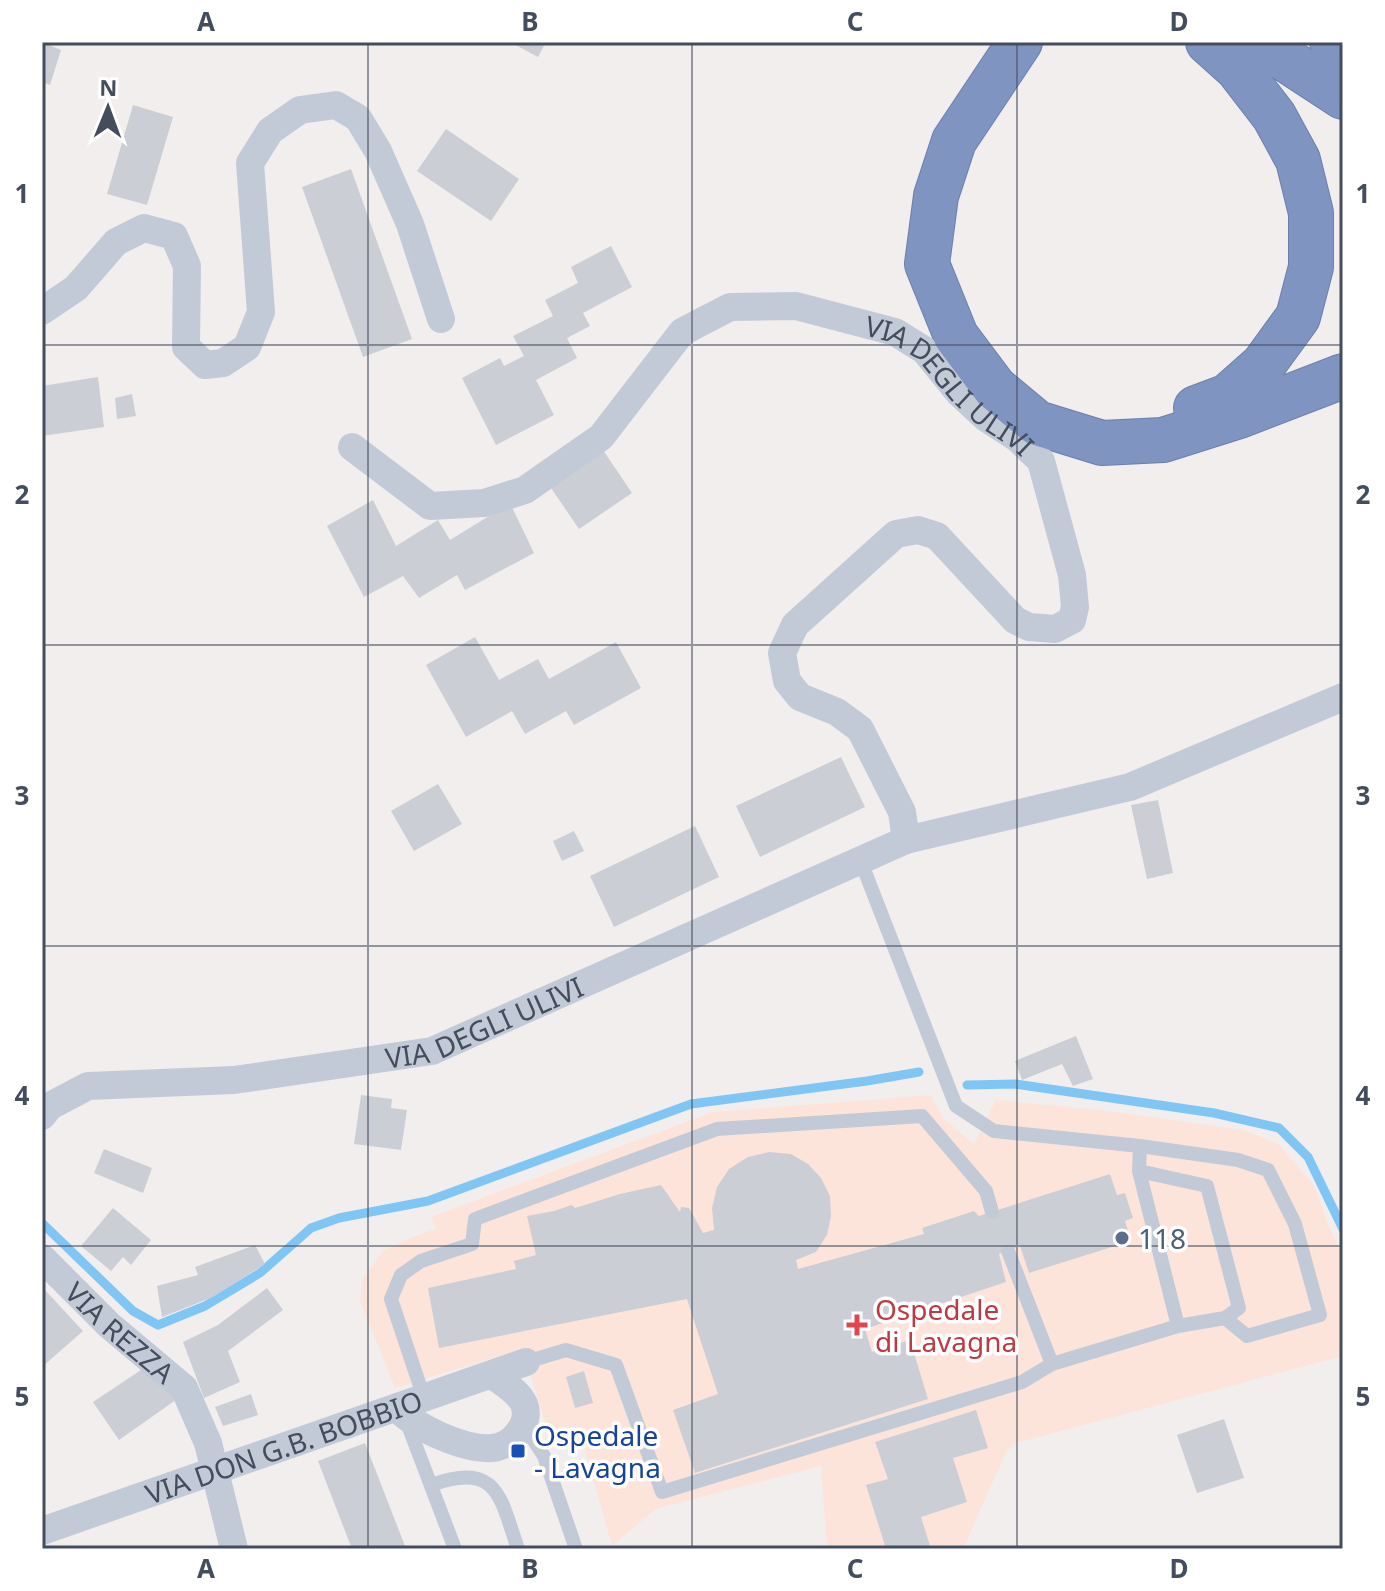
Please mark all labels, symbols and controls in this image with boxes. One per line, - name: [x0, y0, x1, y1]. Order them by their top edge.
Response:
- text: A: [197, 3, 215, 39]
- text: B: [521, 3, 539, 39]
- text: C: [847, 3, 863, 39]
- text: D: [1169, 3, 1189, 39]
- north arrow: [68, 68, 148, 148]
- text: N: [99, 72, 118, 102]
- text: 1: [15, 175, 29, 211]
- text: 1: [1356, 175, 1370, 211]
- street label: VIA DEGLI ULIVI: [861, 306, 1043, 464]
- text: 2: [15, 476, 30, 512]
- text: 2: [1356, 476, 1371, 512]
- text: 3: [15, 777, 29, 813]
- text: 3: [1356, 777, 1370, 813]
- street label: VIA DEGLI ULIVI: [383, 967, 589, 1077]
- text: 4: [15, 1077, 30, 1113]
- text: 4: [1356, 1077, 1371, 1113]
- place label: 118: [1138, 1219, 1186, 1257]
- marker: 118: [1113, 1229, 1131, 1247]
- street label: VIA REZZA: [57, 1273, 183, 1391]
- place label: Ospedale di Lavagna: [875, 1290, 1017, 1360]
- marker: Ospedale di Lavagna: [846, 1314, 868, 1336]
- text: 5: [15, 1378, 29, 1414]
- text: 5: [1356, 1378, 1370, 1414]
- street label: VIA DON G.B. BOBBIO: [140, 1381, 427, 1512]
- place label: Ospedale - Lavagna: [534, 1416, 661, 1486]
- marker: Ospedale - Lavagna: [509, 1442, 527, 1460]
- text: A: [197, 1550, 215, 1586]
- text: B: [521, 1550, 539, 1586]
- text: C: [847, 1550, 863, 1586]
- text: D: [1169, 1550, 1189, 1586]

